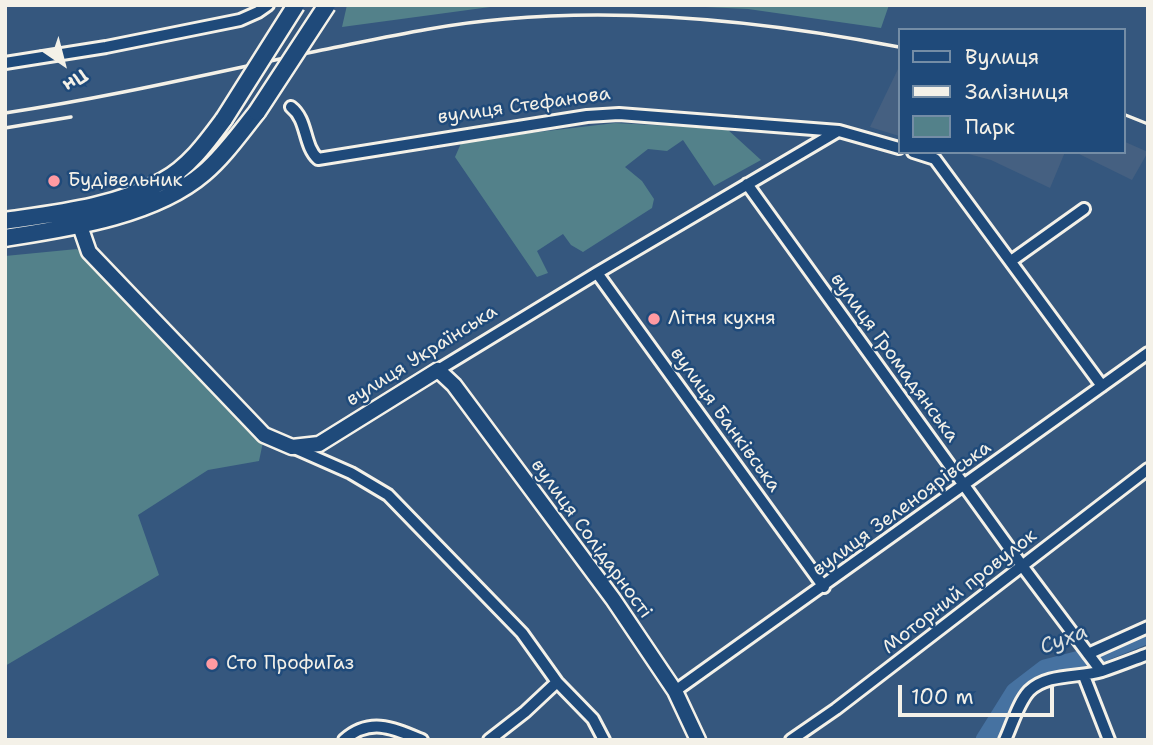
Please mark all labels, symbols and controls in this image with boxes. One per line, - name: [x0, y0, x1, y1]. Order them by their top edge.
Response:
- north arrow: [28, 28, 98, 98]
- legend: [898, 28, 1125, 154]
- text: Вулиця: [965, 43, 1039, 71]
- text: Пн: [58, 63, 93, 98]
- text: Залізниця: [965, 78, 1069, 106]
- street label: вулиця Стефанова: [436, 83, 612, 129]
- text: Парк: [965, 113, 1015, 141]
- place label: Будівельник: [68, 170, 183, 192]
- marker: Будівельник: [46, 173, 62, 189]
- street label: вулиця Громадянська: [825, 269, 963, 447]
- street label: вулиця Українська: [342, 300, 502, 412]
- place label: Літня кухня: [668, 308, 776, 330]
- marker: Літня кухня: [646, 311, 662, 327]
- street label: вулиця Банківська: [665, 343, 785, 497]
- street label: вулиця Зеленоярівська: [808, 437, 996, 581]
- street label: вулиця Солідарності: [525, 455, 657, 623]
- street label: Моторний провулок: [878, 525, 1042, 659]
- water label: Суха: [1037, 619, 1091, 661]
- place label: Сто ПрофиГаз: [226, 653, 354, 675]
- marker: Сто ПрофиГаз: [204, 656, 220, 672]
- scale bar: [901, 672, 1057, 716]
- text: 100 m: [911, 683, 974, 711]

